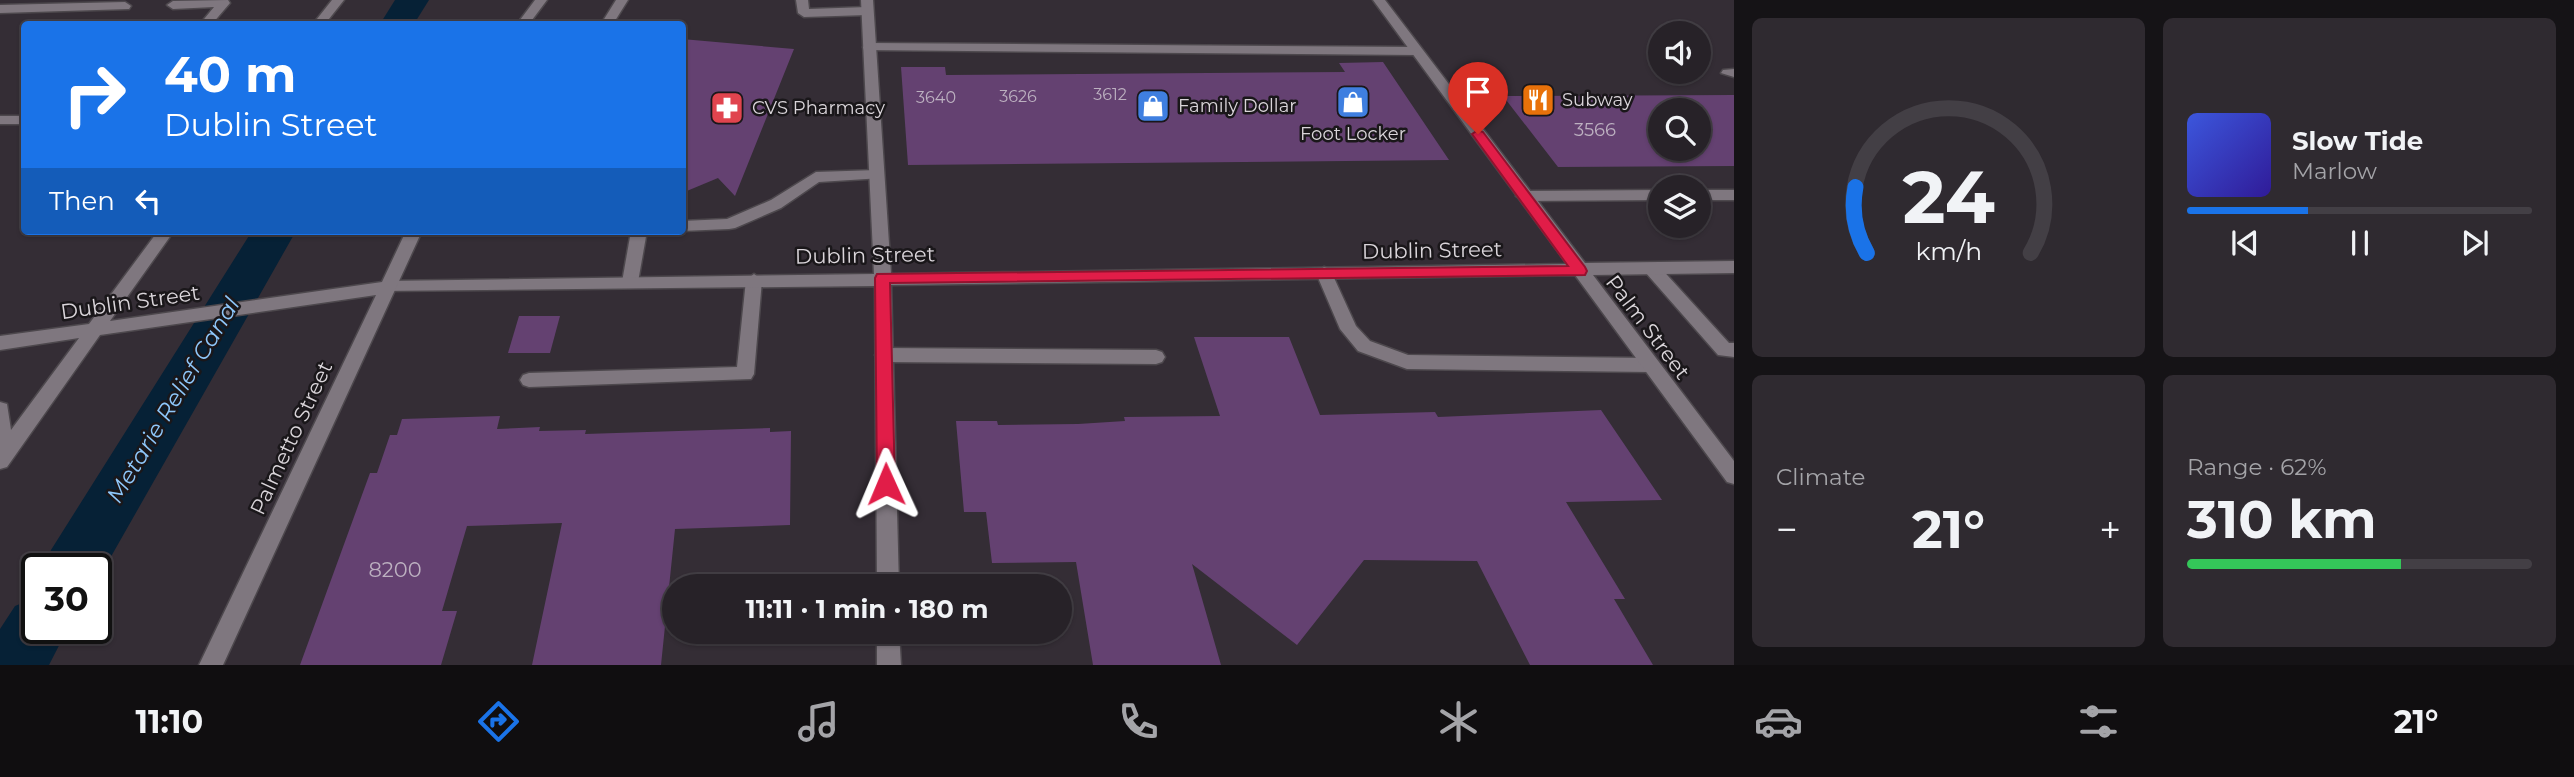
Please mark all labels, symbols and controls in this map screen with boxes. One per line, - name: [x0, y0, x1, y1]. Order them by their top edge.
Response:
- map controls: [1648, 21, 1711, 238]
- button: sound: [1648, 21, 1711, 84]
- text: 40 m: [164, 45, 296, 104]
- icon: right: [49, 49, 140, 140]
- pin: [1448, 62, 1508, 134]
- icon: arrive: [1459, 73, 1497, 111]
- restaurant icon: Subway: [1519, 81, 1557, 119]
- shop icon: Foot Locker: [1334, 83, 1372, 121]
- house number: 3612: [1093, 85, 1127, 104]
- house number: 3626: [999, 87, 1037, 106]
- shop icon: Family Dollar: [1134, 87, 1172, 125]
- house number: 3640: [916, 88, 956, 107]
- pharmacy icon: CVS Pharmacy: [708, 89, 746, 127]
- place label: Subway: [1562, 89, 1633, 111]
- place label: Family Dollar: [1178, 95, 1297, 117]
- place label: CVS Pharmacy: [752, 97, 885, 119]
- button: search: [1648, 98, 1711, 161]
- text: Dublin Street: [164, 105, 378, 144]
- house number: 3566: [1574, 119, 1616, 141]
- place label: Foot Locker: [1300, 123, 1406, 145]
- text: Slow Tide: [2292, 125, 2423, 157]
- text: 24: [1902, 154, 1995, 242]
- text: Marlow: [2292, 157, 2377, 185]
- button: layers: [1648, 175, 1711, 238]
- icon: left: [129, 182, 167, 220]
- text: Then: [49, 185, 115, 217]
- icon: previous: [2226, 224, 2264, 262]
- icon: pause: [2341, 224, 2379, 262]
- icon: next: [2456, 224, 2494, 262]
- street label: Dublin Street: [1362, 236, 1502, 264]
- text: km/h: [1915, 236, 1982, 266]
- street label: Dublin Street: [795, 241, 935, 269]
- street label: Palm Street: [1601, 270, 1695, 384]
- street label: Dublin Street: [59, 280, 201, 324]
- water label: Metarie Relief Canal: [100, 291, 246, 508]
- street label: Palmetto Street: [245, 357, 337, 519]
- position arrow: [849, 447, 923, 521]
- text: Range · 62%: [2187, 453, 2327, 481]
- text: Climate: [1776, 463, 1865, 491]
- text: 310 km: [2187, 488, 2377, 551]
- text: 21°: [1912, 498, 1985, 561]
- text: −: [1776, 506, 1798, 553]
- text: +: [2099, 506, 2121, 553]
- speed limit sign: 30: [21, 553, 112, 644]
- house number: 8200: [368, 557, 422, 582]
- text: 11:11 · 1 min · 180 m: [746, 593, 988, 625]
- icon: directions: [474, 697, 523, 746]
- icon: music: [794, 697, 843, 746]
- icon: phone: [1114, 697, 1163, 746]
- icon: climate: [1434, 697, 1483, 746]
- icon: car: [1754, 697, 1803, 746]
- icon: filters: [2074, 697, 2123, 746]
- text: 11:10: [135, 702, 203, 741]
- text: 21°: [2394, 702, 2438, 741]

